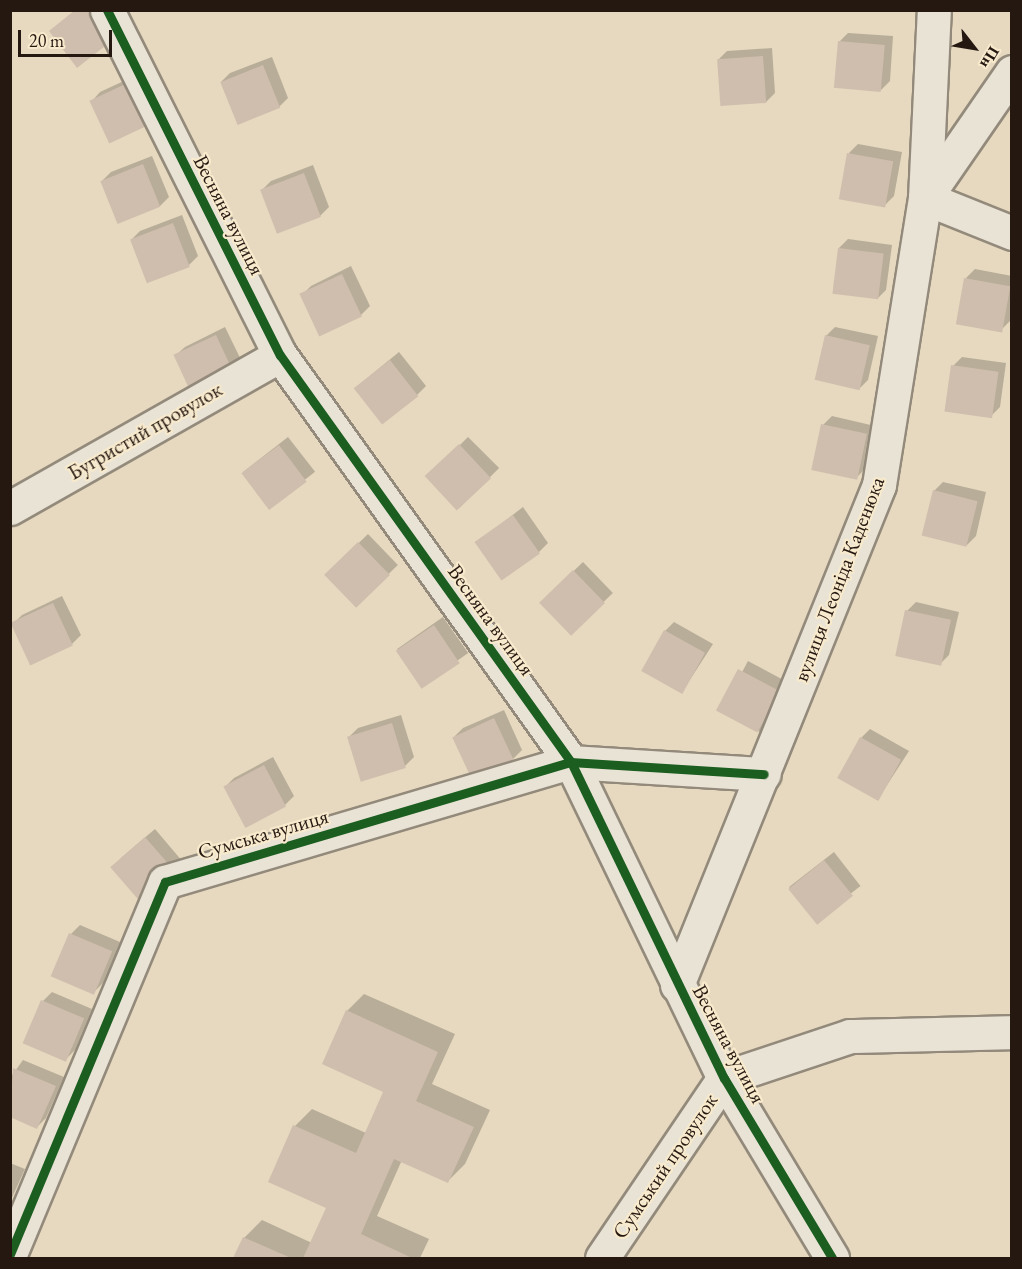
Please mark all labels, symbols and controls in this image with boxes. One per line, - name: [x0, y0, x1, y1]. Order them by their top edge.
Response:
- scale bar: [21, 18, 116, 56]
- north arrow: [944, 18, 1004, 78]
- text: 20 m: [29, 29, 64, 52]
- text: Пн: [975, 43, 1004, 72]
- street label: Весняна вулиця: [188, 151, 270, 279]
- street label: Бугристий провулок: [63, 377, 227, 485]
- street label: вулиця Леоніда Каденюка: [788, 473, 890, 685]
- street label: Весняна вулиця: [442, 560, 540, 680]
- street label: Сумська вулиця: [195, 803, 331, 865]
- street label: Весняна вулиця: [687, 980, 771, 1108]
- street label: Сумський провулок: [607, 1089, 723, 1243]

